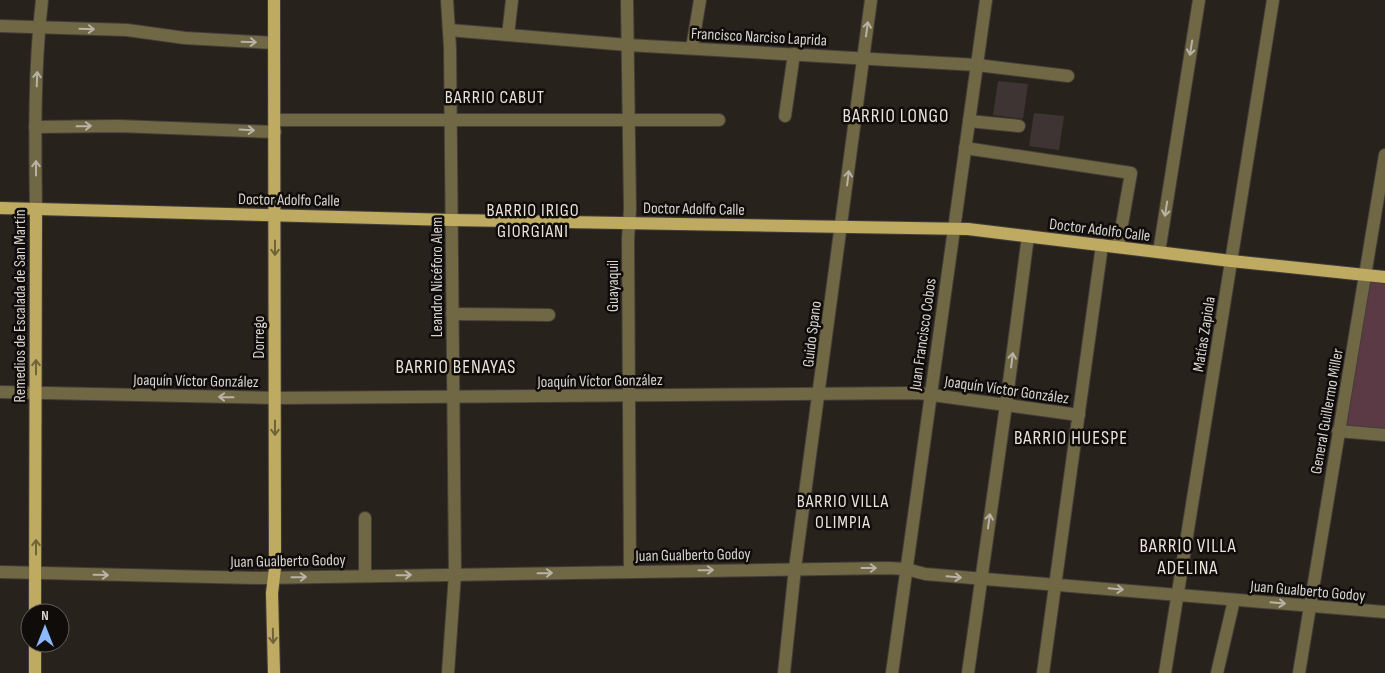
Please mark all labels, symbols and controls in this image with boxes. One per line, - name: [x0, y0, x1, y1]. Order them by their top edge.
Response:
- one-way arrow: [862, 22, 872, 38]
- one-way arrow: [79, 24, 95, 33]
- street label: Francisco Narciso Laprida: [690, 24, 827, 51]
- one-way arrow: [240, 38, 256, 47]
- one-way arrow: [1186, 40, 1196, 56]
- one-way arrow: [32, 71, 41, 87]
- district label: BARRIO CABUT: [445, 87, 545, 108]
- district label: BARRIO LONGO: [843, 105, 949, 128]
- one-way arrow: [76, 121, 92, 131]
- one-way arrow: [238, 126, 254, 135]
- one-way arrow: [31, 160, 41, 176]
- one-way arrow: [843, 170, 853, 186]
- street label: Doctor Adolfo Calle: [238, 190, 340, 211]
- street label: Doctor Adolfo Calle: [643, 199, 745, 220]
- district label: BARRIO IRIGO GIORGIANI: [486, 200, 580, 242]
- one-way arrow: [1161, 200, 1171, 216]
- street label: Remedios de Escalada de San Martín: [11, 210, 30, 402]
- street label: Doctor Adolfo Calle: [1048, 215, 1151, 246]
- street label: Leandro Nicéforo Alem: [428, 217, 447, 337]
- one-way arrow: [270, 240, 280, 256]
- street label: Guayaquil: [604, 260, 623, 312]
- street label: Juan Francisco Cobos: [906, 277, 941, 392]
- street label: Matías Zapiola: [1189, 295, 1220, 373]
- street label: Guido Spano: [799, 300, 826, 368]
- street label: Dorrego: [250, 316, 269, 358]
- street label: General Guillermo Miller: [1307, 347, 1348, 476]
- one-way arrow: [1007, 352, 1017, 368]
- district label: BARRIO BENAYAS: [396, 356, 517, 379]
- one-way arrow: [31, 359, 41, 376]
- street label: Joaquín Víctor González: [132, 371, 259, 392]
- street label: Joaquín Víctor González: [536, 371, 663, 392]
- street label: Joaquín Víctor González: [942, 372, 1070, 409]
- one-way arrow: [218, 392, 234, 402]
- one-way arrow: [270, 420, 279, 436]
- district label: BARRIO HUESPE: [1014, 427, 1128, 450]
- district label: BARRIO VILLA OLIMPIA: [797, 491, 889, 533]
- one-way arrow: [985, 513, 995, 529]
- district label: BARRIO VILLA ADELINA: [1139, 535, 1237, 580]
- one-way arrow: [31, 539, 41, 556]
- street label: Juan Gualberto Godoy: [634, 545, 751, 566]
- street label: Juan Gualberto Godoy: [229, 551, 346, 572]
- one-way arrow: [860, 563, 877, 573]
- one-way arrow: [698, 565, 714, 575]
- one-way arrow: [536, 568, 553, 578]
- one-way arrow: [93, 570, 109, 579]
- one-way arrow: [396, 570, 412, 579]
- one-way arrow: [290, 572, 306, 581]
- one-way arrow: [946, 572, 962, 581]
- street label: Juan Gualberto Godoy: [1249, 577, 1366, 606]
- one-way arrow: [1108, 585, 1124, 594]
- one-way arrow: [1270, 599, 1286, 608]
- north arrow: [20, 603, 70, 653]
- text: N: [41, 607, 49, 624]
- one-way arrow: [268, 628, 278, 644]

